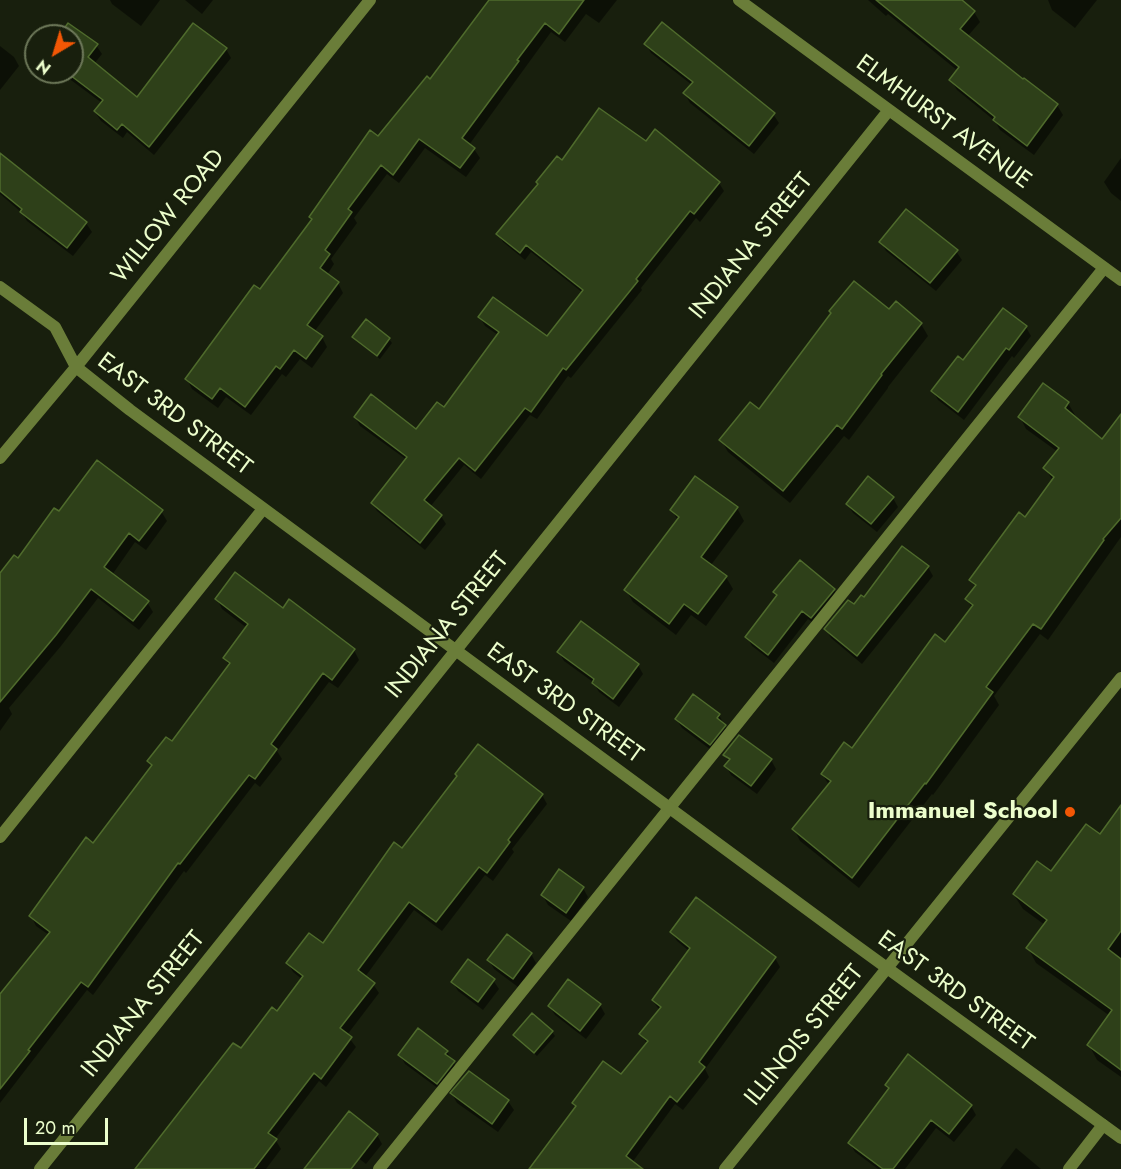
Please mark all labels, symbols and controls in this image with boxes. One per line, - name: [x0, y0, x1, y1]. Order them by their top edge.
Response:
- north arrow: [24, 24, 84, 84]
- street label: ELMHURST AVENUE: [850, 50, 1036, 196]
- text: N: [32, 54, 56, 80]
- street label: WILLOW ROAD: [106, 144, 232, 290]
- street label: INDIANA STREET: [684, 168, 820, 326]
- street label: EAST 3RD STREET: [91, 348, 257, 482]
- street label: INDIANA STREET: [380, 547, 516, 705]
- street label: EAST 3RD STREET: [480, 638, 648, 770]
- place label: Immanuel School: [868, 798, 1058, 826]
- marker: Immanuel School: [1063, 805, 1077, 819]
- street label: INDIANA STREET: [76, 926, 212, 1084]
- street label: EAST 3RD STREET: [871, 926, 1039, 1058]
- street label: ILLINOIS STREET: [740, 960, 870, 1112]
- scale bar: [27, 1106, 111, 1144]
- text: 20 m: [35, 1115, 75, 1141]

